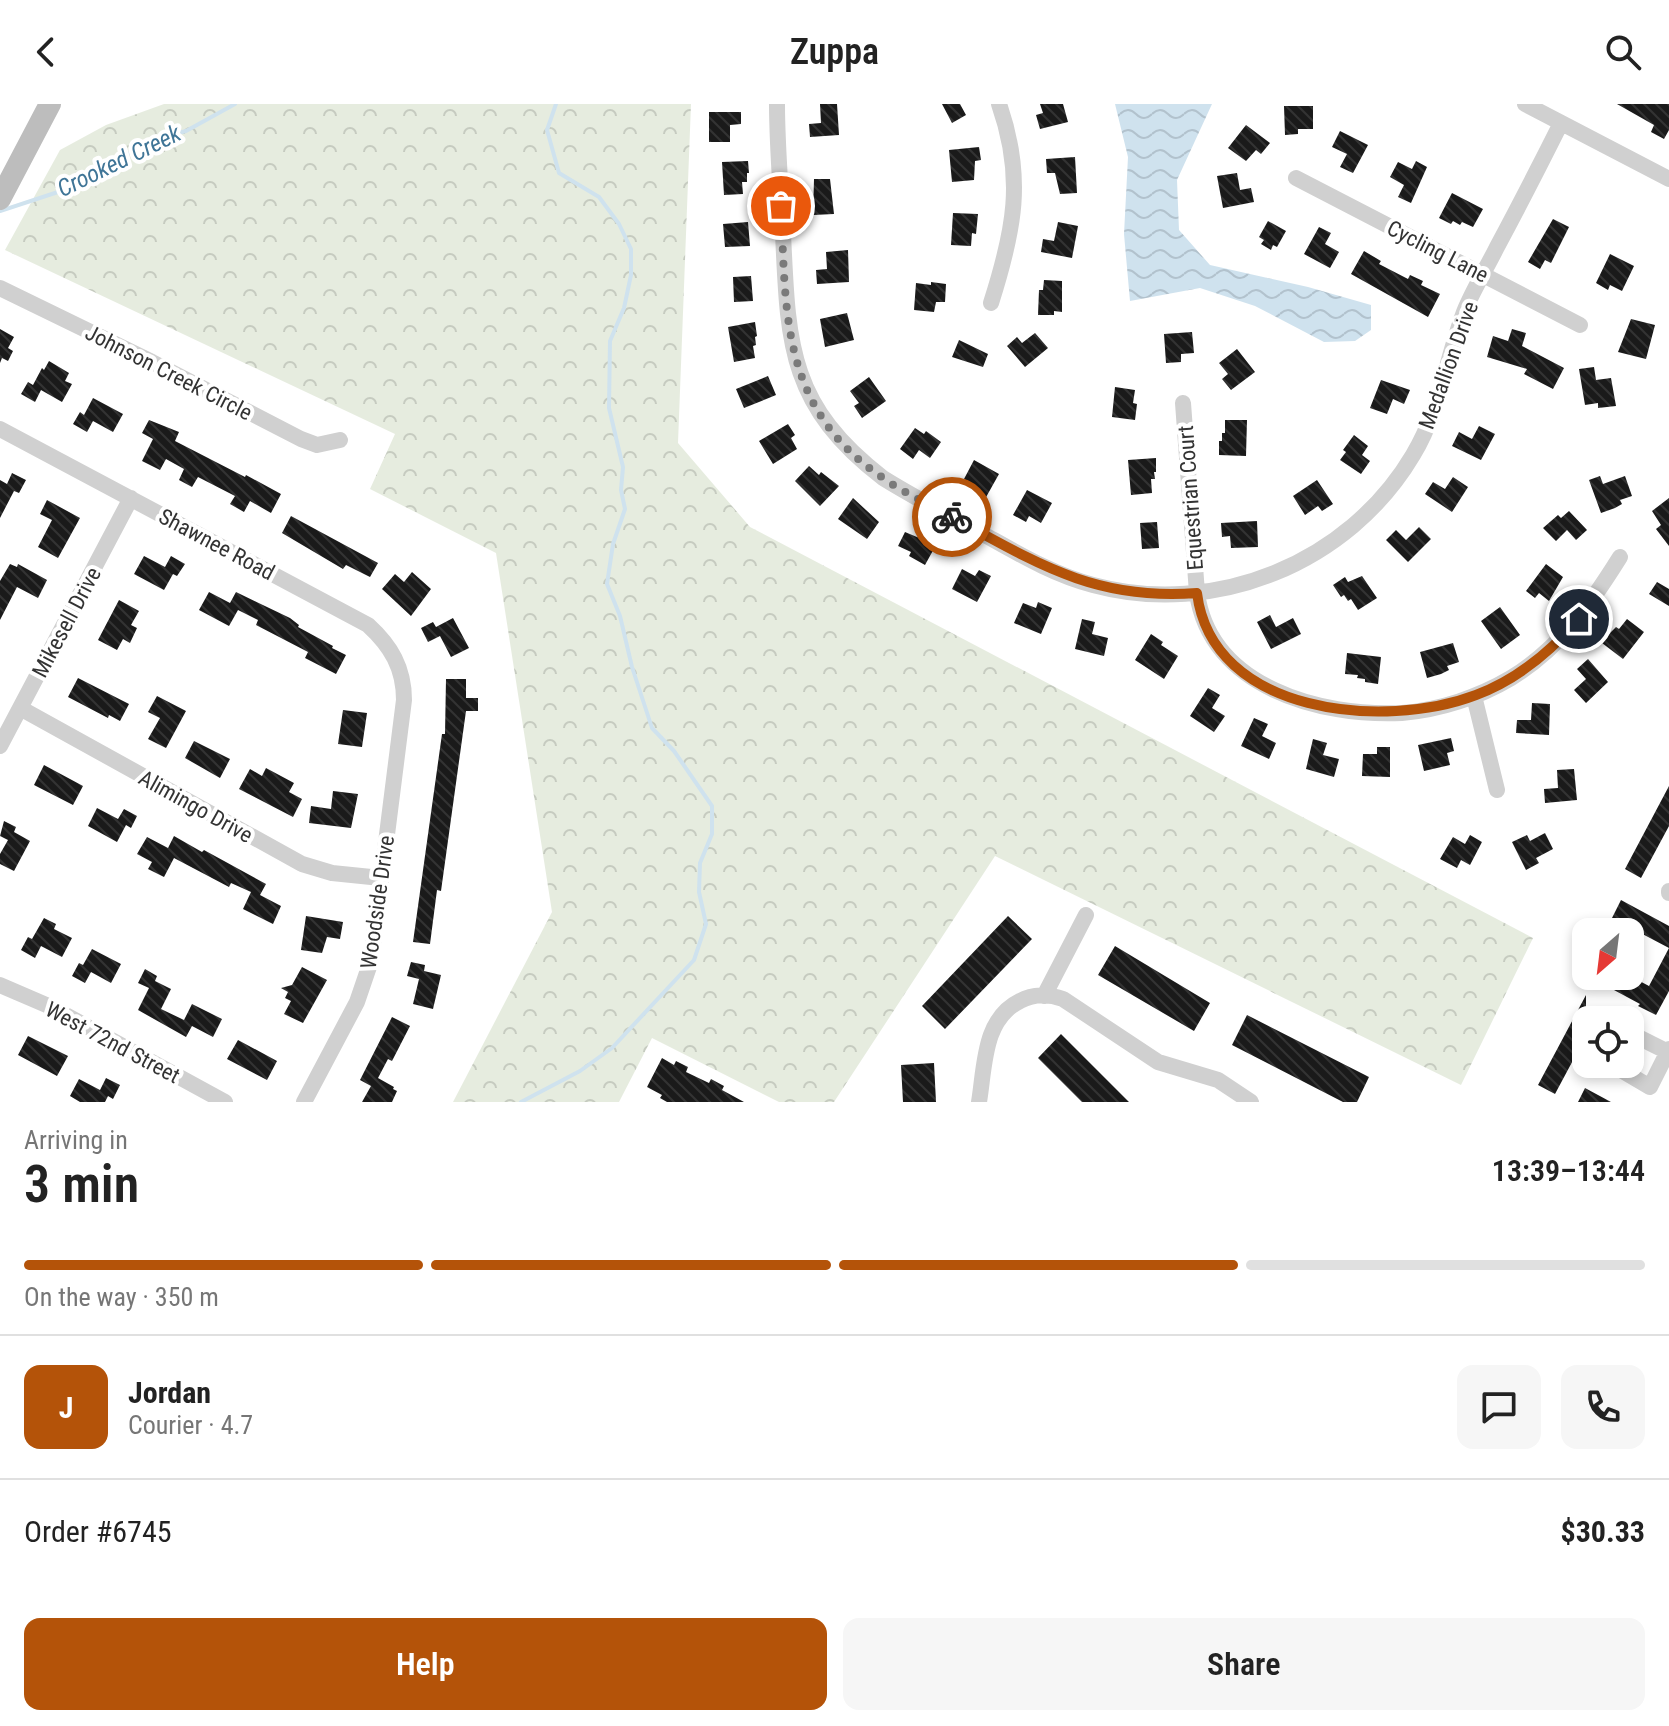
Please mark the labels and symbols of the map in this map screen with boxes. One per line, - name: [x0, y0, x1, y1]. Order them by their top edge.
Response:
- water label: Crooked Creek: [53, 119, 186, 203]
- pin: [747, 172, 815, 240]
- street label: Cycling Lane: [1383, 215, 1493, 288]
- street label: Medallion Drive: [1414, 298, 1483, 432]
- street label: Johnson Creek Circle: [81, 320, 256, 425]
- street label: Equestrian Court: [1173, 425, 1208, 571]
- courier: [912, 477, 992, 557]
- street label: Shawnee Road: [155, 504, 279, 585]
- street label: Mikesell Drive: [27, 563, 106, 682]
- pin: [1545, 585, 1613, 653]
- street label: Alimingo Drive: [135, 765, 257, 848]
- street label: Woodside Drive: [356, 834, 399, 970]
- north arrow: [1572, 918, 1644, 990]
- street label: West 72nd Street: [41, 997, 184, 1088]

